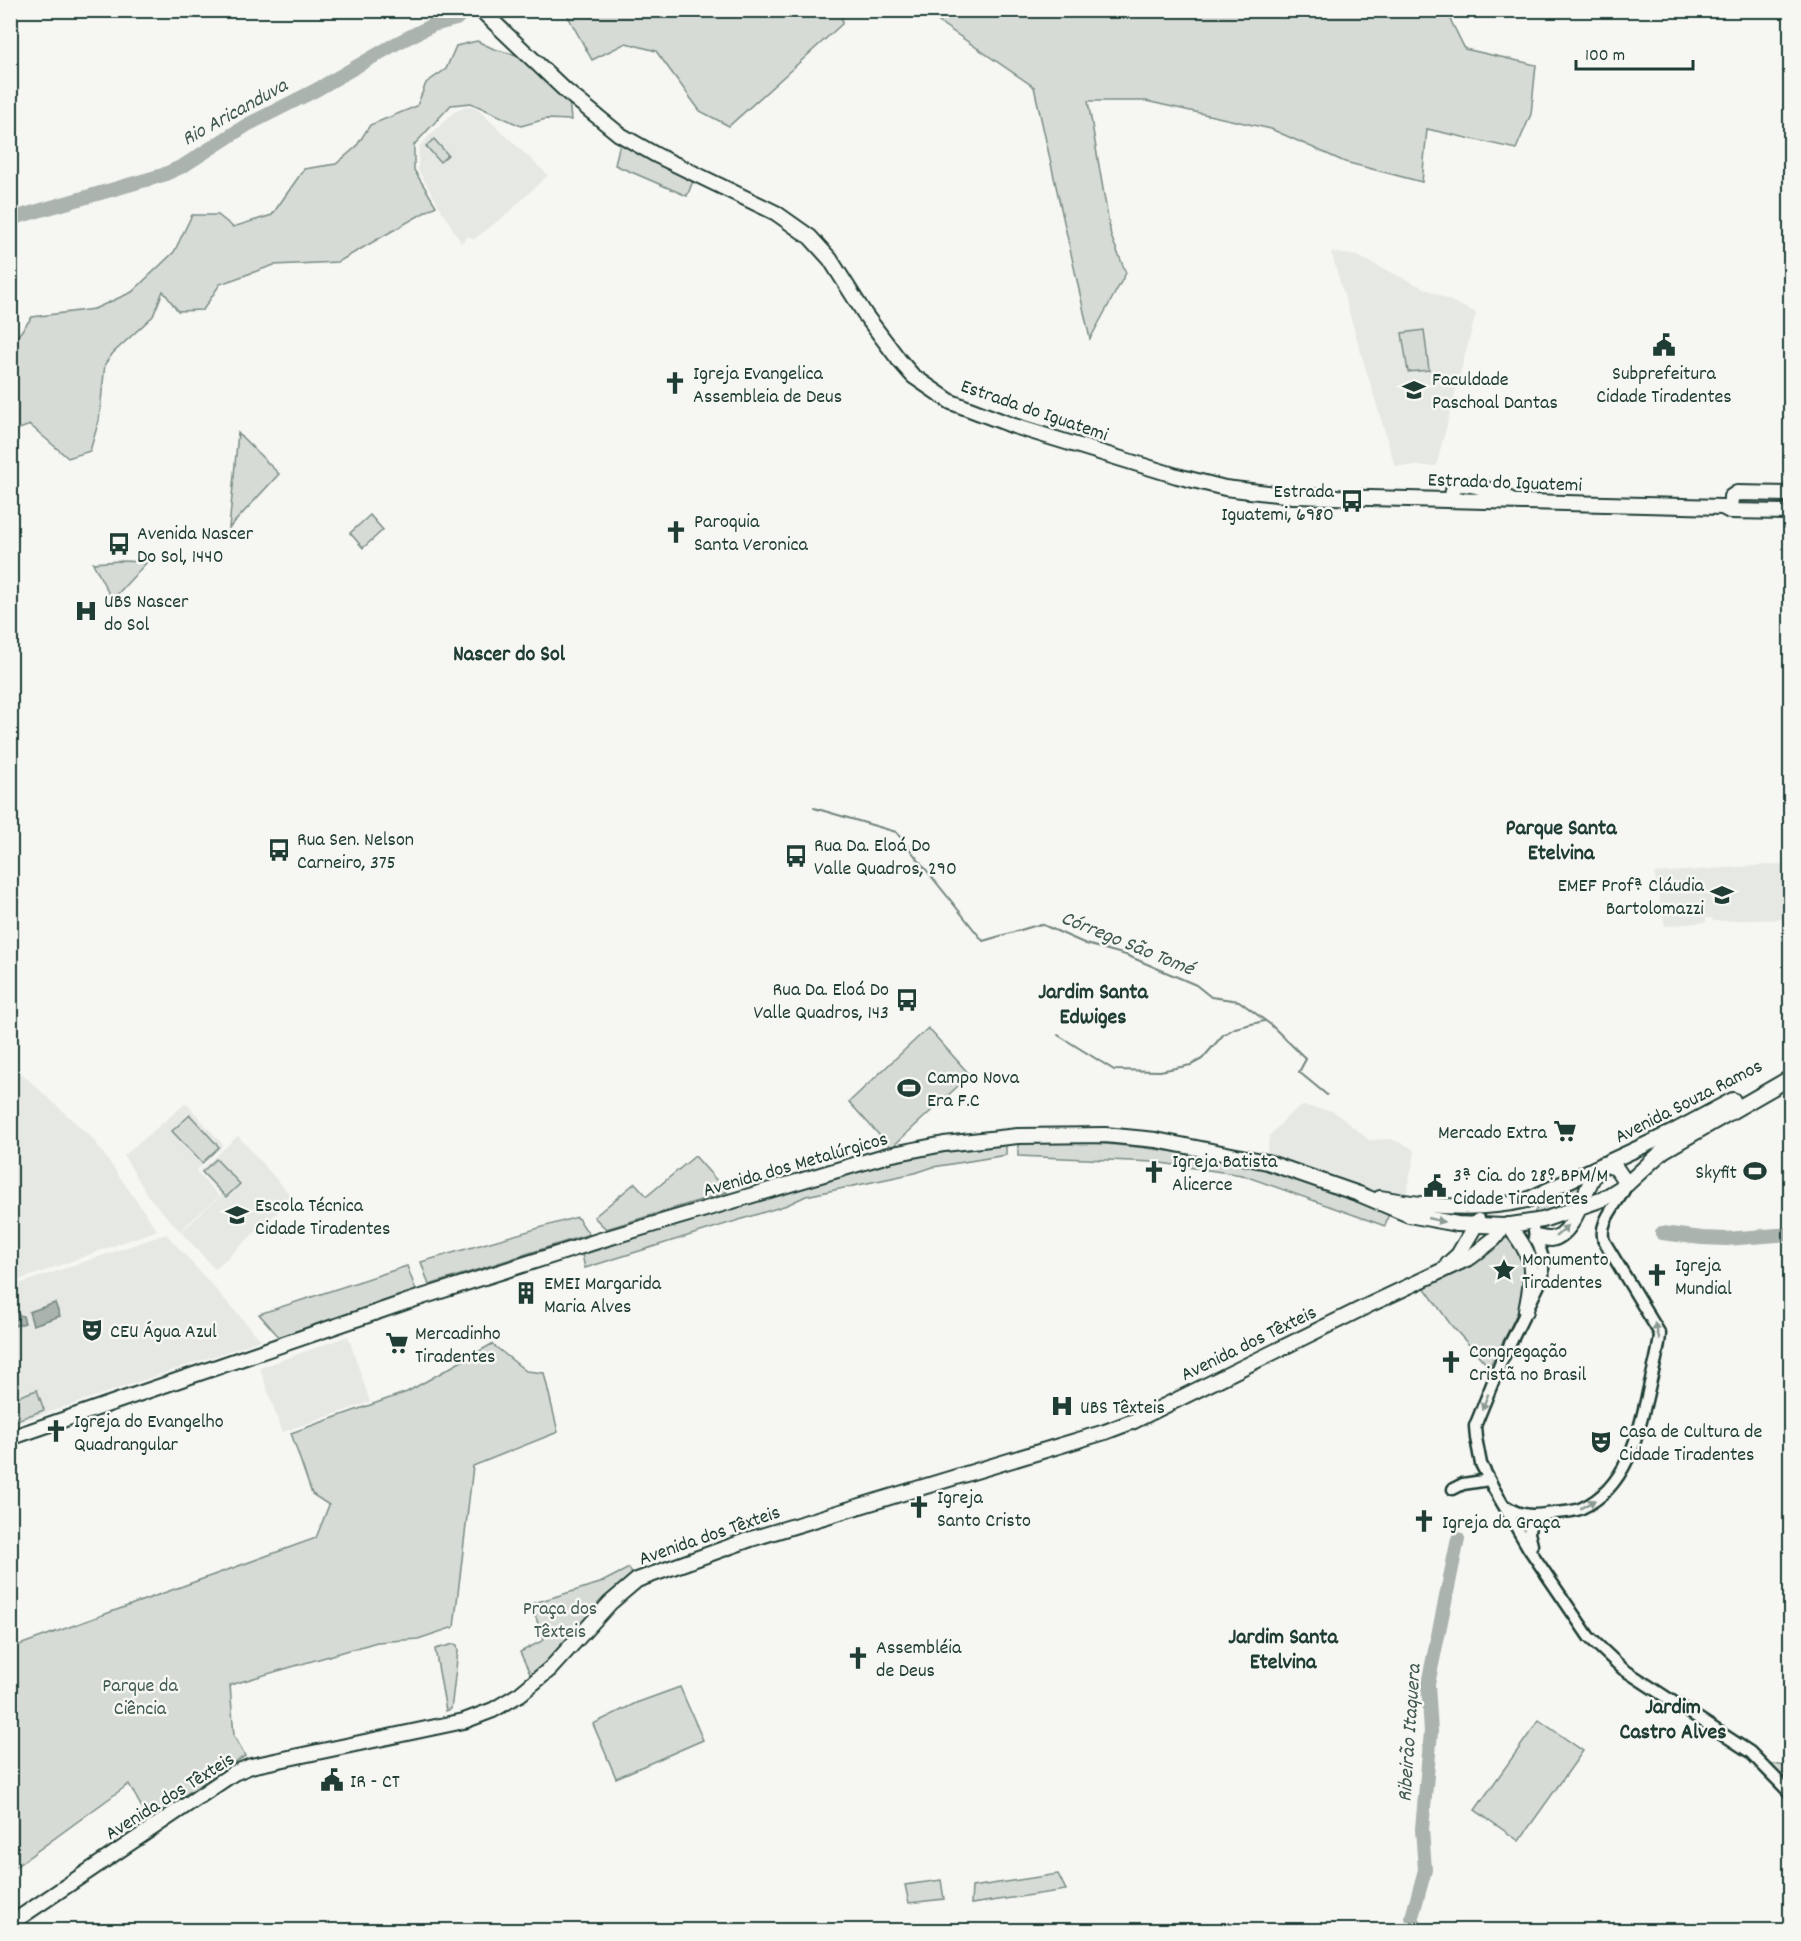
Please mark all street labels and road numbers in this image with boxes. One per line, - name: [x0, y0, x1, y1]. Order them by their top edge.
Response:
- street label: Estrada do Iguatemi: [956, 373, 1112, 450]
- street label: Estrada do Iguatemi: [1427, 467, 1583, 501]
- street label: Avenida Souza Ramos: [1611, 1053, 1768, 1152]
- street label: Avenida dos Metalúrgicos: [700, 1126, 892, 1206]
- street label: Avenida dos Têxteis: [1177, 1300, 1322, 1390]
- street label: Avenida dos Têxteis: [636, 1500, 784, 1574]
- street label: Avenida dos Têxteis: [100, 1746, 241, 1849]

